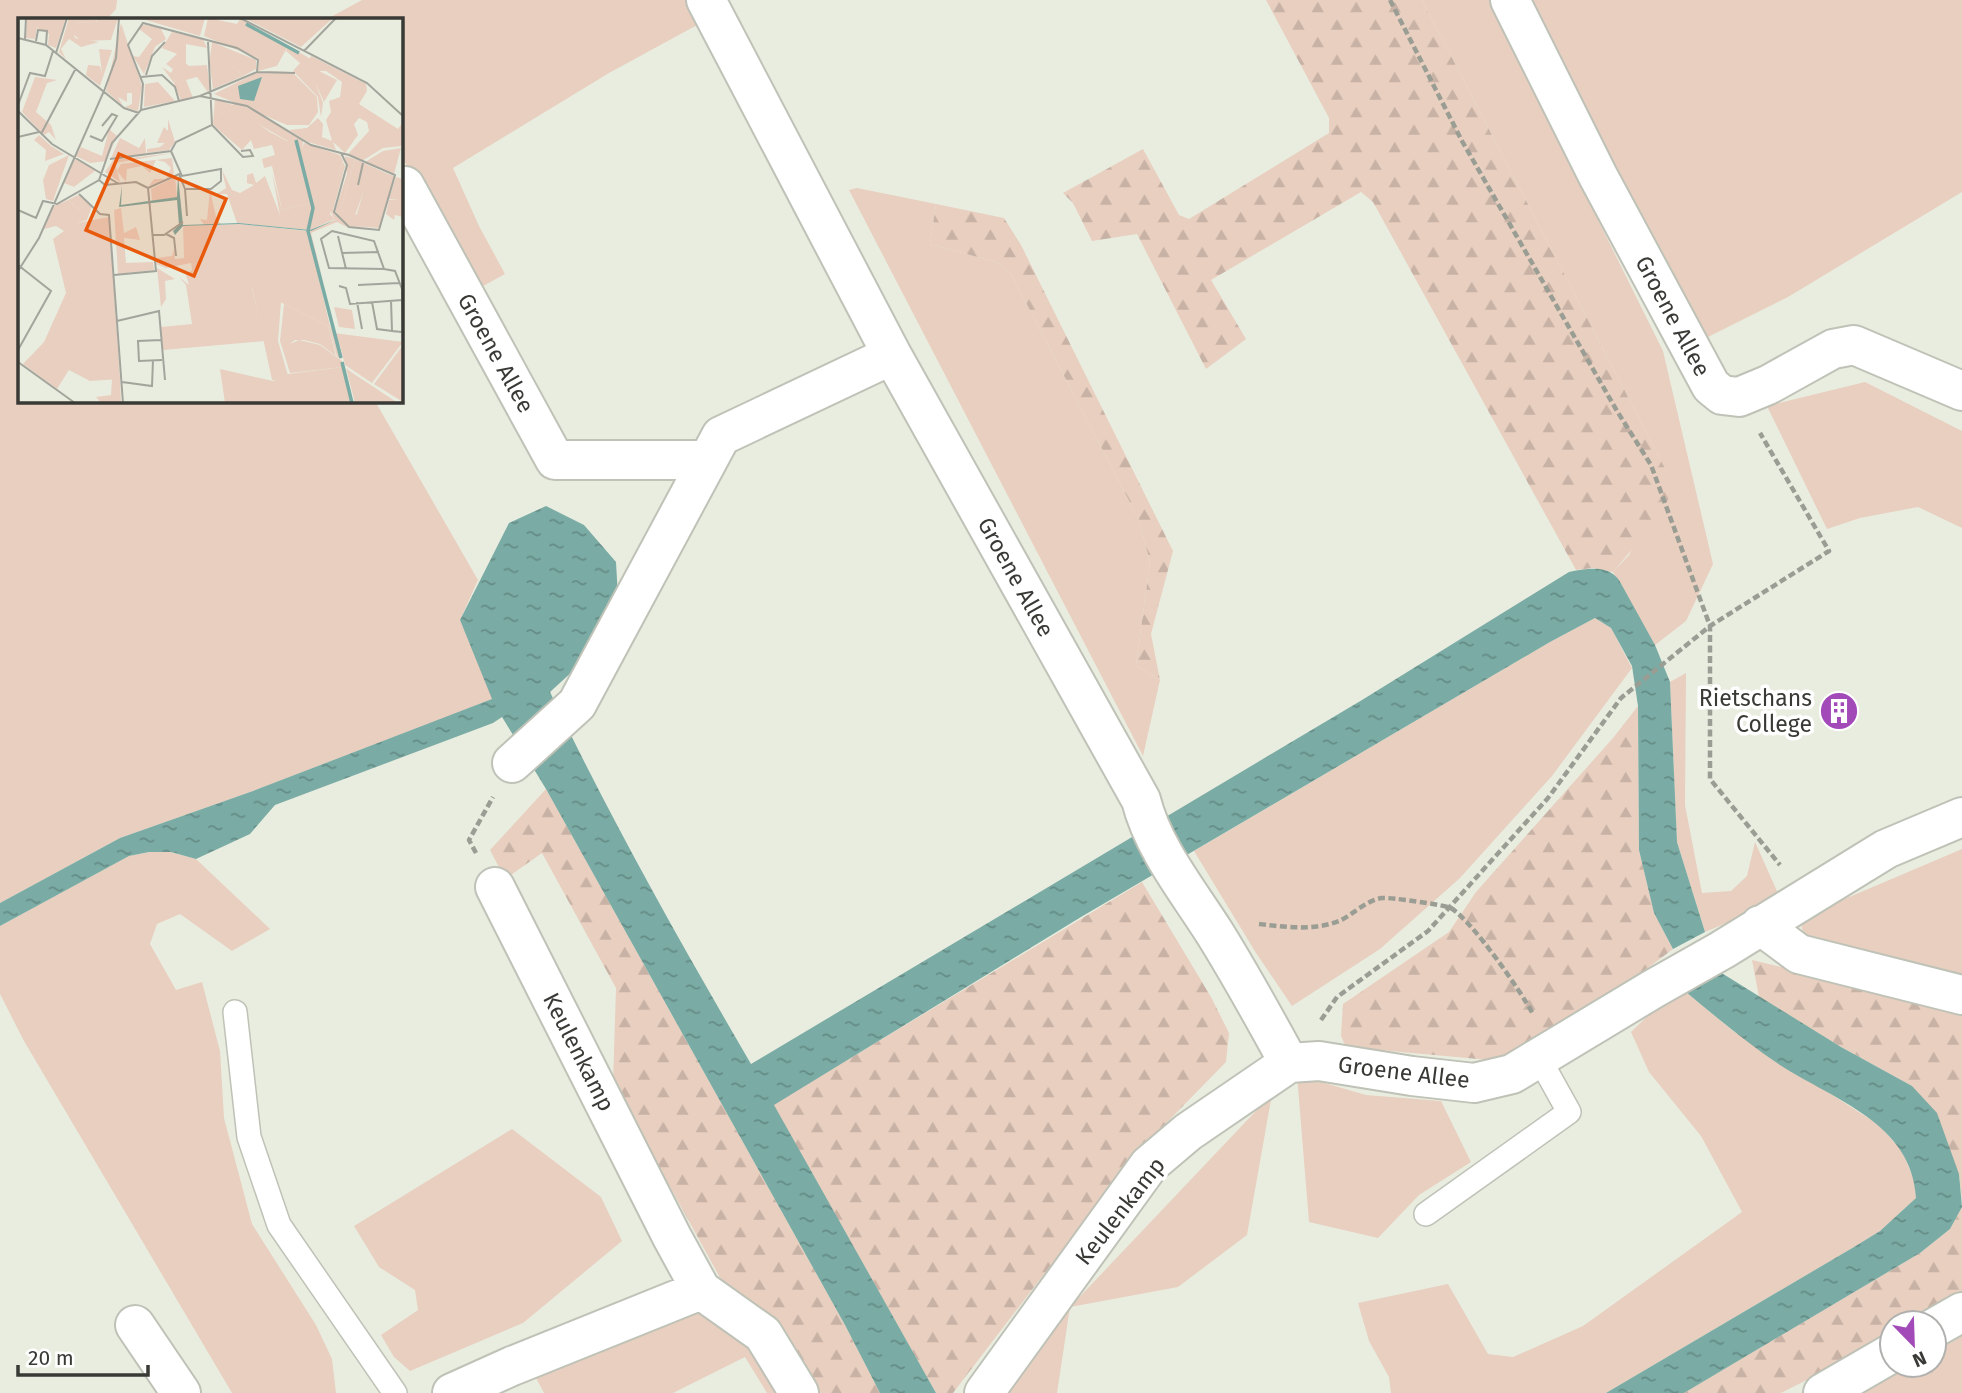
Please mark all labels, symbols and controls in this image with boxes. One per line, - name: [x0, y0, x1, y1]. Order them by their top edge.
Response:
- inset map: [18, 18, 402, 402]
- street label: Groene Allee: [1630, 251, 1716, 381]
- street label: Groene Allee: [452, 288, 540, 418]
- street label: Groene Allee: [972, 512, 1060, 642]
- place label: Rietschans College: [1699, 684, 1812, 738]
- building icon: Rietschans College: [1818, 690, 1860, 732]
- street label: Keulenkamp: [537, 988, 621, 1116]
- street label: Groene Allee: [1337, 1050, 1471, 1094]
- street label: Keulenkamp: [1069, 1152, 1171, 1270]
- north arrow: [1878, 1309, 1948, 1379]
- scale bar: [18, 1334, 147, 1378]
- text: 20 m: [28, 1345, 74, 1371]
- text: N: [1909, 1346, 1930, 1372]

